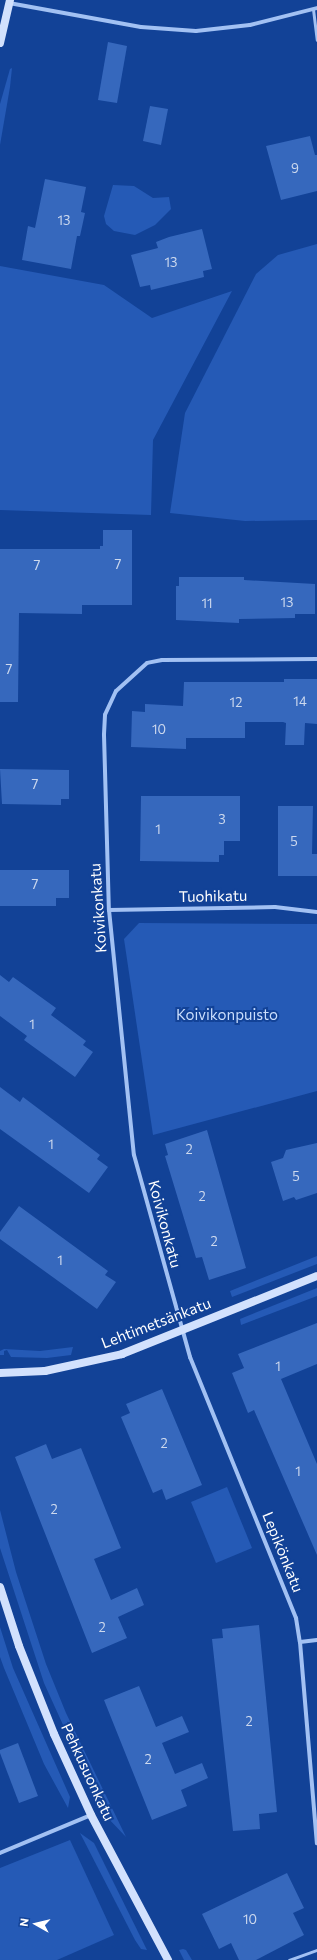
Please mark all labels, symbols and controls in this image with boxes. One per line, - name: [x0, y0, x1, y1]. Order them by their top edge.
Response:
- house number: 9: [291, 160, 299, 176]
- house number: 13: [58, 212, 70, 228]
- house number: 13: [165, 254, 177, 270]
- house number: 7: [115, 556, 121, 572]
- house number: 7: [34, 557, 40, 573]
- house number: 13: [281, 594, 293, 610]
- house number: 11: [201, 595, 213, 611]
- house number: 7: [6, 661, 12, 677]
- house number: 14: [293, 693, 307, 709]
- house number: 12: [230, 694, 242, 710]
- house number: 10: [152, 721, 166, 737]
- house number: 7: [32, 776, 38, 792]
- house number: 3: [218, 811, 226, 827]
- house number: 1: [155, 821, 161, 837]
- house number: 5: [290, 833, 298, 849]
- street label: Koivikonkatu: [86, 863, 110, 953]
- house number: 7: [32, 876, 38, 892]
- street label: Tuohikatu: [179, 886, 247, 906]
- park label: Koivikonpuisto: [176, 1006, 278, 1024]
- house number: 1: [29, 1016, 35, 1032]
- house number: 1: [48, 1136, 54, 1152]
- house number: 2: [185, 1141, 193, 1157]
- house number: 5: [292, 1168, 300, 1184]
- street label: Koivikonkatu: [145, 1178, 185, 1270]
- house number: 2: [198, 1188, 206, 1204]
- house number: 2: [210, 1233, 218, 1249]
- house number: 1: [57, 1252, 63, 1268]
- street label: Lehtimetsänkatu: [99, 1294, 213, 1352]
- house number: 1: [275, 1358, 281, 1374]
- house number: 2: [160, 1435, 168, 1451]
- house number: 1: [295, 1463, 301, 1479]
- house number: 2: [50, 1501, 58, 1517]
- street label: Lepikönkatu: [259, 1509, 307, 1595]
- house number: 2: [98, 1619, 106, 1635]
- house number: 2: [245, 1713, 253, 1729]
- street label: Pehkusuonkatu: [58, 1720, 118, 1824]
- house number: 2: [144, 1751, 152, 1767]
- north arrow: [16, 1904, 56, 1944]
- house number: 10: [243, 1911, 257, 1927]
- text: N: [17, 1917, 31, 1927]

